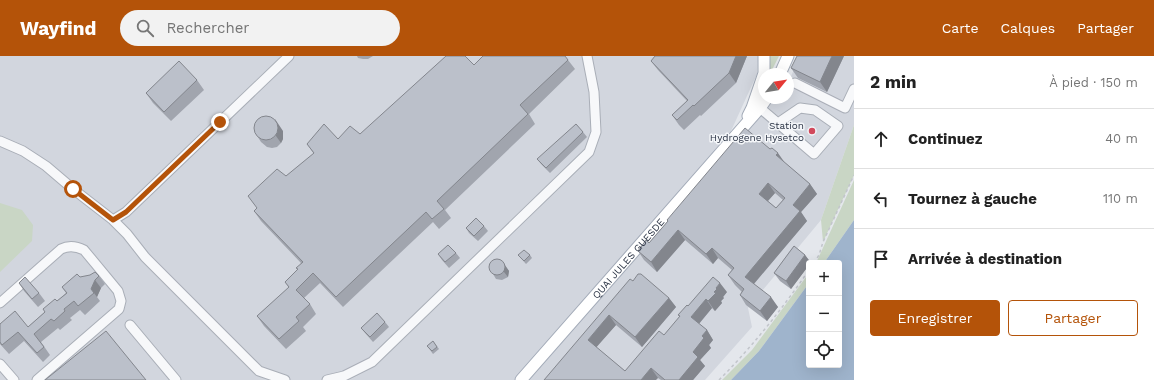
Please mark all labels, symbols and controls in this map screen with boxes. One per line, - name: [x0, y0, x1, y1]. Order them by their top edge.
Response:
- search box: [120, 10, 400, 46]
- text: Wayfind: [20, 17, 96, 40]
- icon: search: [134, 17, 156, 39]
- text: Rechercher: [166, 19, 249, 37]
- text: Carte: [942, 20, 979, 36]
- text: Calques: [1001, 20, 1055, 36]
- text: Partager: [1077, 20, 1134, 36]
- north arrow: [758, 68, 794, 104]
- text: 2 min: [870, 72, 916, 92]
- text: À pied · 150 m: [1049, 75, 1138, 90]
- route end: [211, 113, 229, 131]
- place label: Station Hydrogene Hysetco: [710, 120, 804, 143]
- marker: Station Hydrogene Hysetco: [807, 126, 817, 136]
- icon: ahead: [870, 128, 892, 150]
- text: Continuez: [908, 130, 982, 148]
- text: 40 m: [1105, 131, 1138, 146]
- route start: [64, 180, 82, 198]
- icon: left: [870, 188, 892, 210]
- text: Tournez à gauche: [908, 190, 1037, 208]
- text: 110 m: [1103, 191, 1138, 206]
- street label: QUAI JULES GUESDE: [590, 216, 666, 301]
- icon: arrive: [870, 248, 892, 270]
- text: Arrivée à destination: [908, 250, 1062, 268]
- map controls: [806, 260, 842, 368]
- button: +: [806, 260, 842, 296]
- button: −: [806, 296, 842, 332]
- button: Enregistrer: [870, 300, 1000, 336]
- button: Partager: [1008, 300, 1138, 336]
- button: locate: [806, 332, 842, 368]

